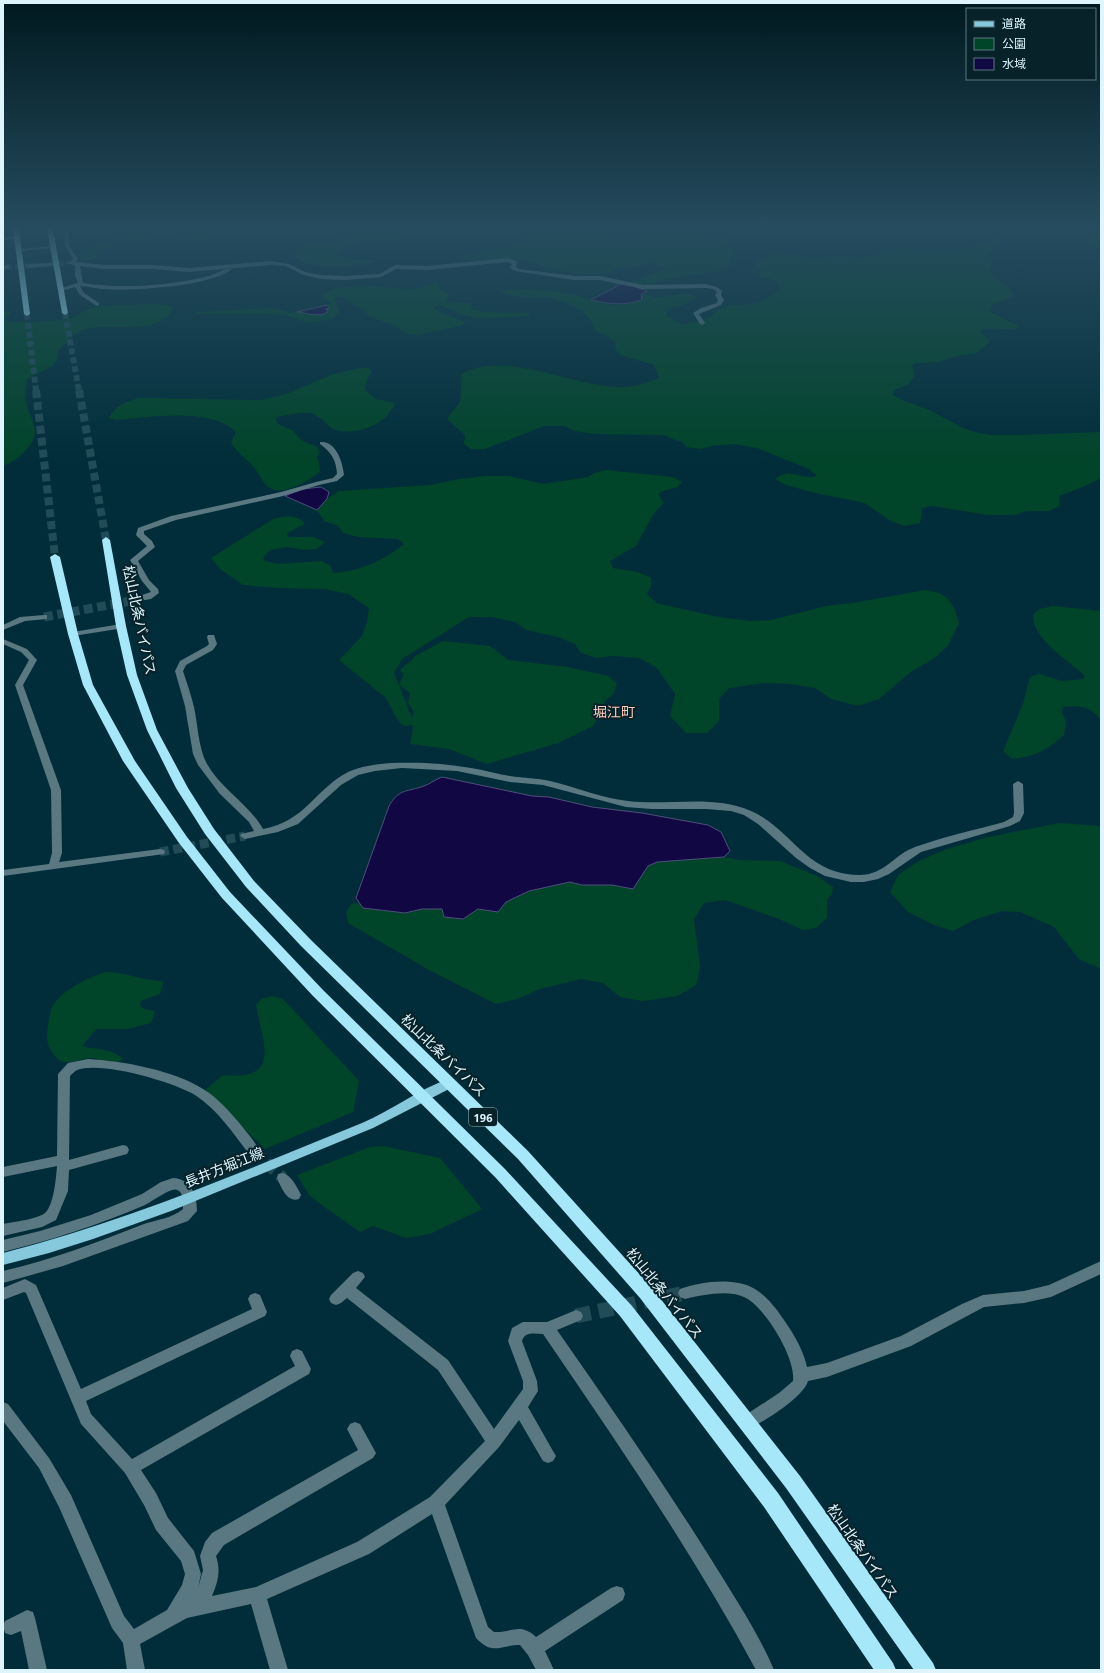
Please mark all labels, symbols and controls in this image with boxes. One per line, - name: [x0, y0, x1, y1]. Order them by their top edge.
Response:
- legend: [966, 8, 1096, 80]
- text: 道路: [1002, 15, 1026, 32]
- text: 公園: [1002, 35, 1026, 52]
- text: 水域: [1002, 55, 1026, 72]
- street label: 松山北条バイパス: [119, 563, 161, 677]
- district label: 堀江町: [593, 702, 635, 721]
- street label: 松山北条バイパス: [397, 1009, 491, 1101]
- road number: 196: [469, 1108, 497, 1126]
- street label: 長井方堀江線: [181, 1142, 267, 1192]
- street label: 松山北条バイパス: [622, 1244, 708, 1342]
- street label: 松山北条バイパス: [823, 1500, 903, 1602]

